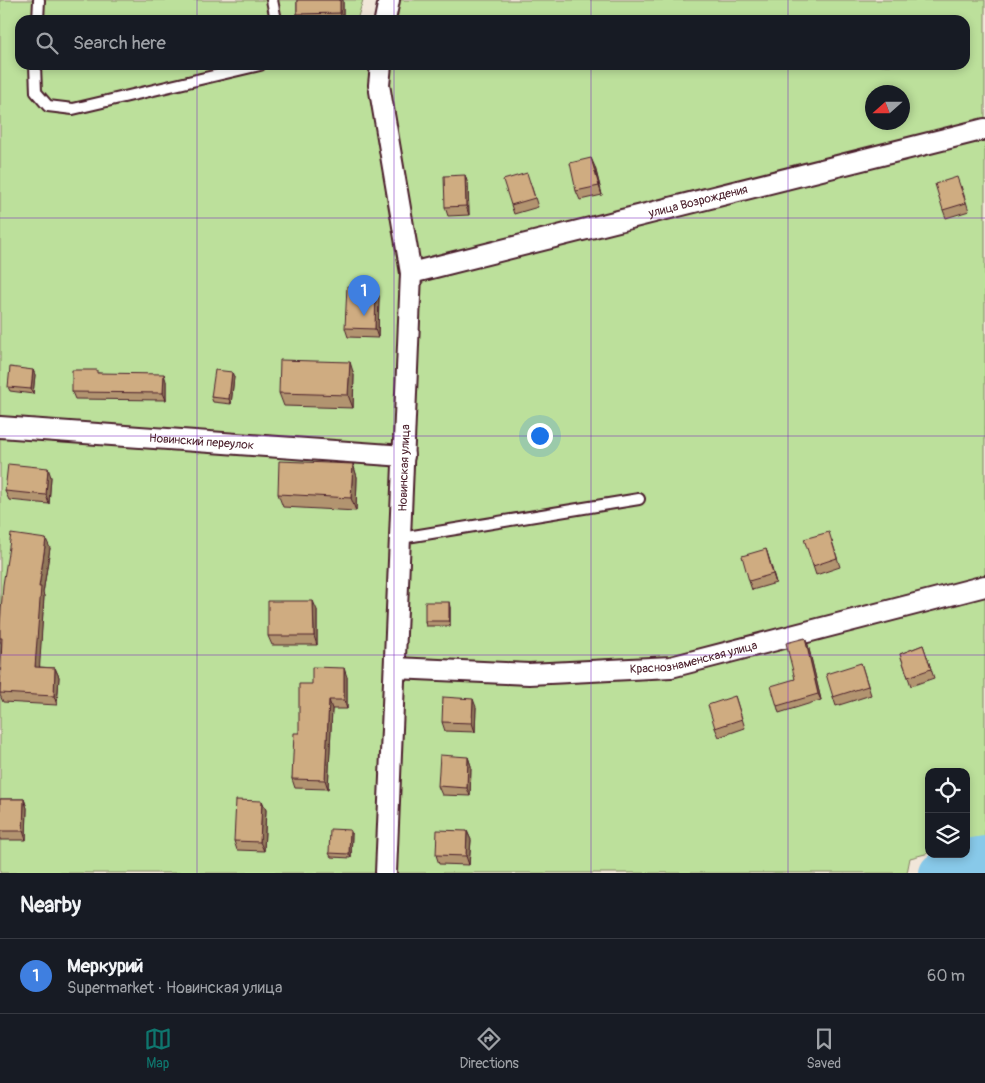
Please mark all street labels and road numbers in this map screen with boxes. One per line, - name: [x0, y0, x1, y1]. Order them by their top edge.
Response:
- street label: улица Возрождения: [646, 182, 750, 221]
- street label: Новинская улица: [395, 424, 414, 512]
- street label: Новинский переулок: [149, 431, 254, 453]
- street label: Краснознаменская улица: [629, 638, 759, 677]

